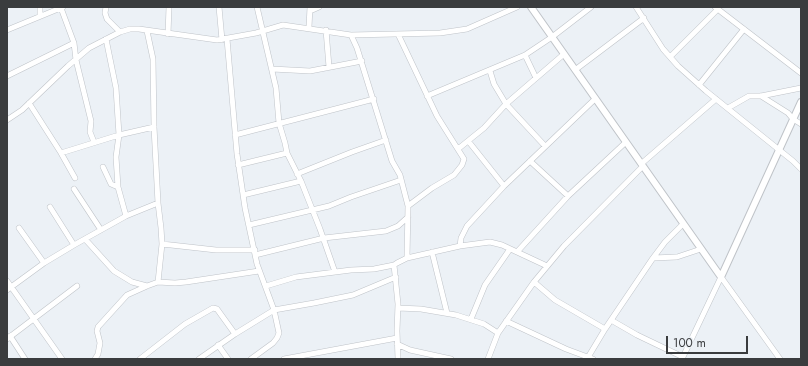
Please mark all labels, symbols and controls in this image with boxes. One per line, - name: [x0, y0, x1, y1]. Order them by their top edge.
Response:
- scale bar: [668, 328, 750, 354]
- text: 100 m: [673, 334, 706, 352]

